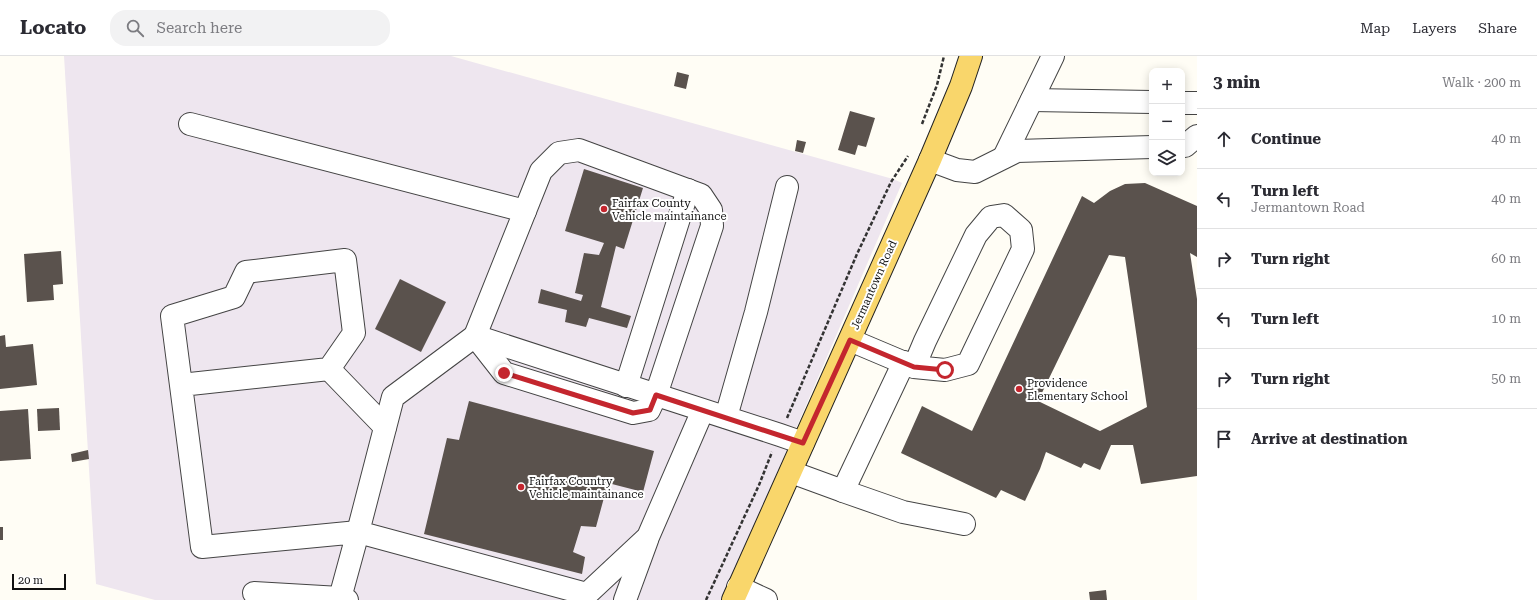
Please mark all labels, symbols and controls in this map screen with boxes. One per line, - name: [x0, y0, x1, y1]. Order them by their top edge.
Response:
- search box: [110, 10, 390, 46]
- text: Locato: [20, 16, 86, 39]
- icon: search: [124, 17, 146, 39]
- text: Search here: [156, 19, 242, 37]
- text: Map: [1360, 20, 1390, 36]
- text: Layers: [1412, 20, 1456, 36]
- text: Share: [1478, 20, 1517, 36]
- map controls: [1149, 68, 1185, 176]
- button: +: [1149, 68, 1185, 104]
- text: 3 min: [1213, 72, 1260, 92]
- text: Walk · 200 m: [1442, 75, 1521, 90]
- button: −: [1149, 104, 1185, 140]
- icon: ahead: [1213, 128, 1235, 150]
- text: Continue: [1251, 130, 1321, 148]
- text: 40 m: [1491, 131, 1521, 146]
- button: layers: [1149, 140, 1185, 176]
- text: Turn left: [1251, 182, 1319, 200]
- icon: left: [1213, 188, 1235, 210]
- text: 40 m: [1491, 191, 1521, 206]
- place label: Fairfax County Vehicle maintainance: [612, 197, 726, 223]
- text: Jermantown Road: [1251, 200, 1365, 215]
- marker: Fairfax County Vehicle maintainance: [599, 204, 609, 214]
- street label: Jermantown Road: [848, 238, 900, 332]
- icon: right: [1213, 248, 1235, 270]
- text: Turn right: [1251, 250, 1330, 268]
- text: 60 m: [1491, 251, 1521, 266]
- icon: left: [1213, 308, 1235, 330]
- text: Turn left: [1251, 310, 1319, 328]
- text: 10 m: [1491, 311, 1521, 326]
- route start: [936, 361, 954, 379]
- route end: [495, 364, 513, 382]
- icon: right: [1213, 368, 1235, 390]
- text: Turn right: [1251, 370, 1330, 388]
- text: 50 m: [1491, 371, 1521, 386]
- place label: Providence Elementary School: [1027, 377, 1128, 403]
- marker: Providence Elementary School: [1014, 384, 1024, 394]
- icon: arrive: [1213, 428, 1235, 450]
- text: Arrive at destination: [1251, 430, 1407, 448]
- place label: Fairfax Country Vehicle maintainance: [529, 475, 643, 501]
- marker: Fairfax Country Vehicle maintainance: [516, 482, 526, 492]
- scale bar: [12, 572, 66, 591]
- text: 20 m: [18, 574, 43, 587]

